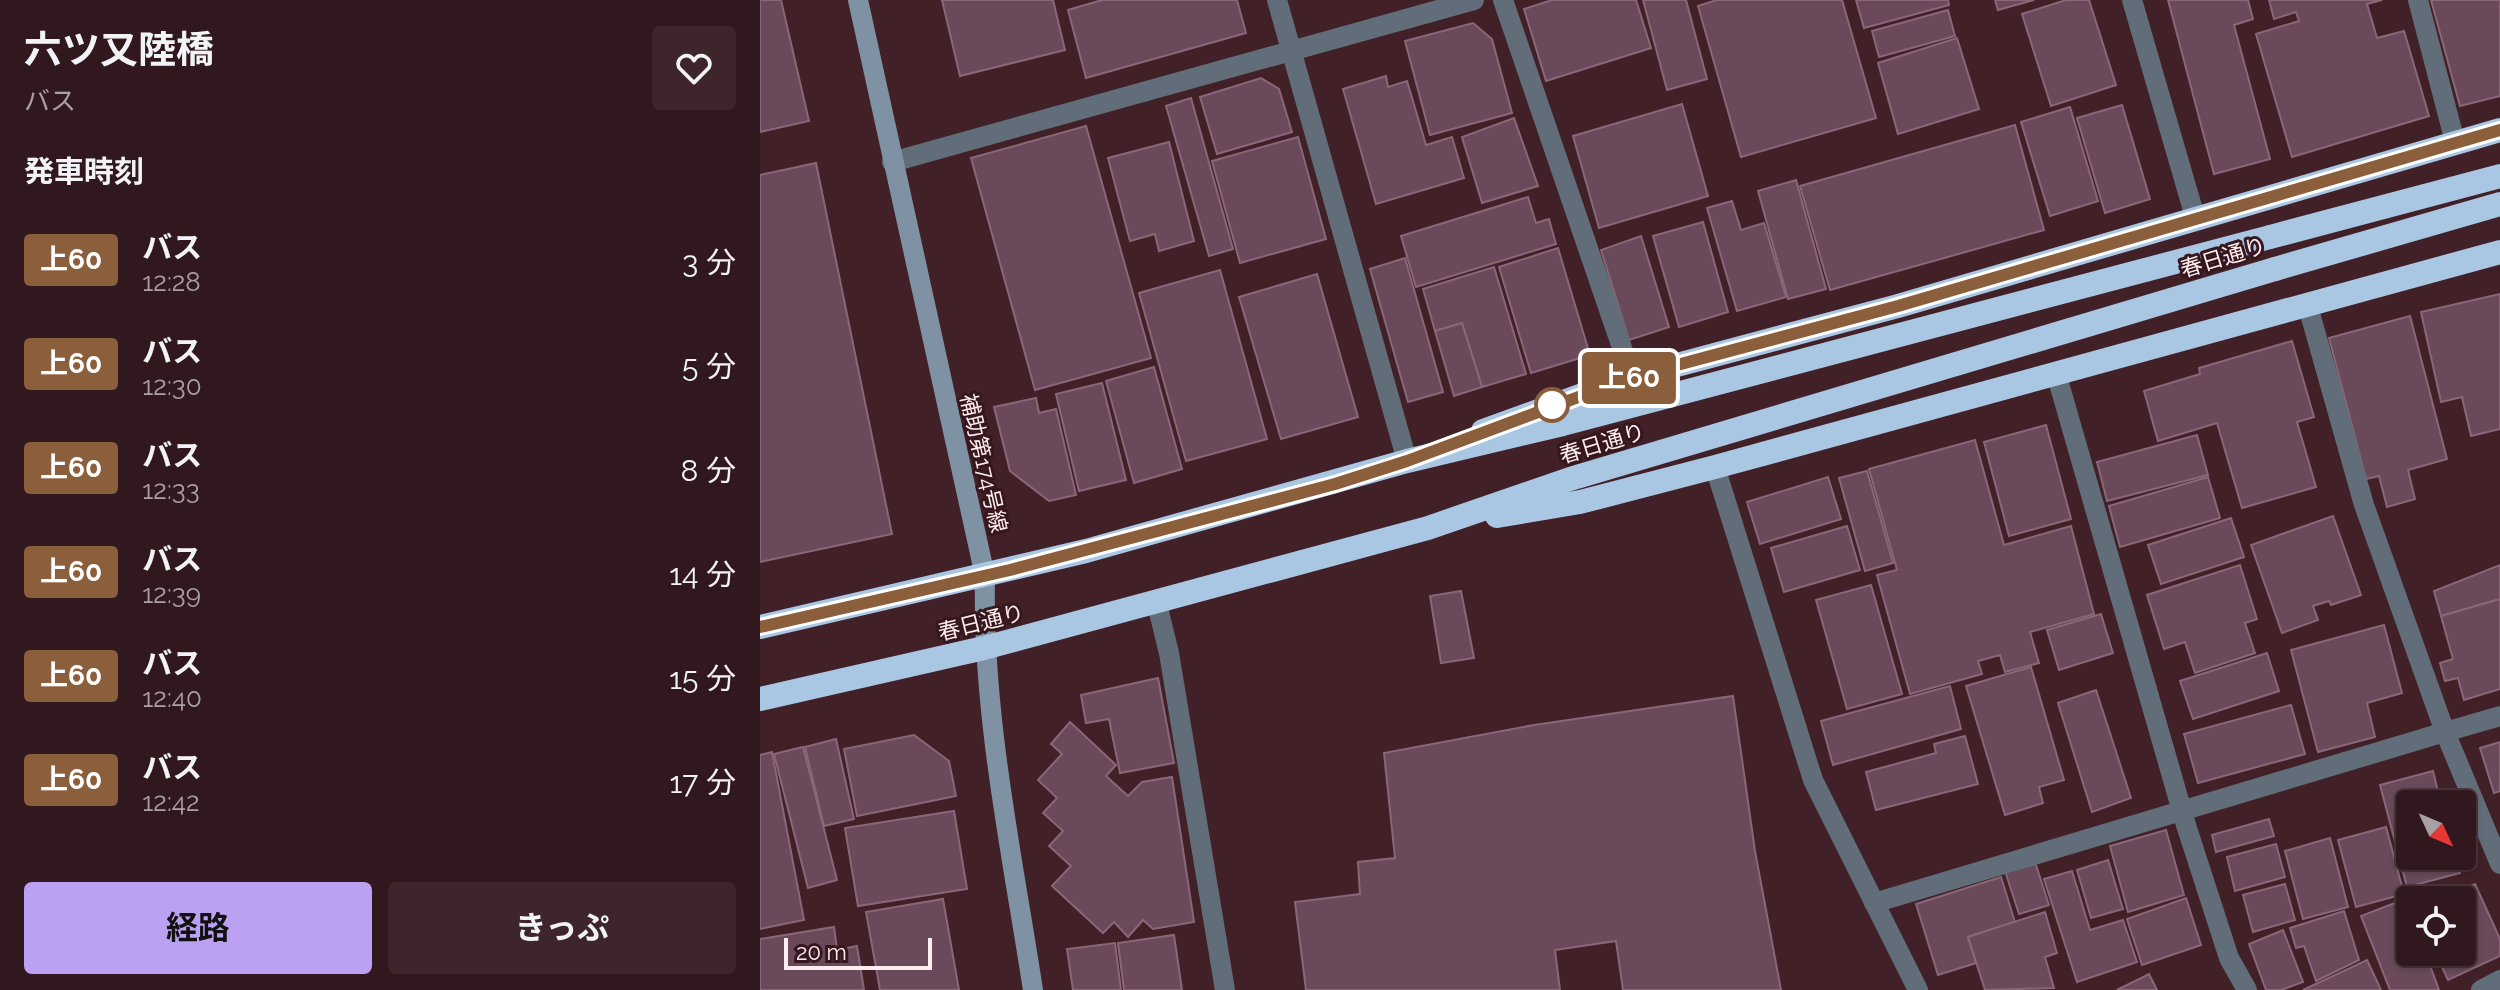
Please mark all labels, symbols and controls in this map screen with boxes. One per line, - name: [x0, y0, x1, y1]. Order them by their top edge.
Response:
- button: heart: [652, 26, 736, 110]
- text: 六ツ又陸橋: [24, 27, 214, 72]
- text: バス: [24, 86, 76, 116]
- text: 発車時刻: [24, 154, 144, 189]
- text: バス: [142, 230, 202, 265]
- street label: 春日通り: [2177, 232, 2269, 282]
- text: 上60: [40, 243, 102, 276]
- text: 3 分: [682, 245, 736, 280]
- text: 12:28: [142, 267, 201, 297]
- text: バス: [142, 334, 202, 369]
- text: 上60: [40, 347, 102, 380]
- text: 5 分: [682, 349, 736, 384]
- line badge: 上60: [1583, 352, 1675, 404]
- text: 上60: [1598, 361, 1660, 394]
- text: 12:30: [142, 371, 202, 401]
- unlabelled marker: [1535, 388, 1569, 422]
- street label: 補助第174号線: [955, 391, 1013, 535]
- street label: 春日通り: [1556, 418, 1648, 468]
- text: バス: [142, 438, 202, 473]
- text: 上60: [40, 451, 102, 484]
- text: 8 分: [681, 453, 736, 488]
- text: 12:33: [142, 475, 200, 505]
- text: バス: [142, 542, 202, 577]
- text: 上60: [40, 555, 102, 588]
- text: 14 分: [669, 557, 736, 592]
- text: 12:39: [142, 579, 201, 609]
- street label: 春日通り: [935, 599, 1027, 645]
- text: バス: [142, 646, 202, 681]
- text: 上60: [40, 659, 102, 692]
- text: 15 分: [669, 661, 736, 696]
- text: 12:40: [142, 683, 202, 713]
- text: バス: [142, 750, 202, 785]
- text: 上60: [40, 763, 102, 796]
- text: 17 分: [670, 765, 736, 800]
- text: 12:42: [142, 787, 200, 817]
- north arrow: [2396, 790, 2476, 870]
- map controls: [2396, 790, 2476, 966]
- button: 経路: [24, 882, 372, 974]
- button: きっぷ: [388, 882, 736, 974]
- button: locate: [2396, 886, 2476, 966]
- scale bar: [784, 934, 932, 970]
- text: 20 m: [796, 939, 847, 965]

